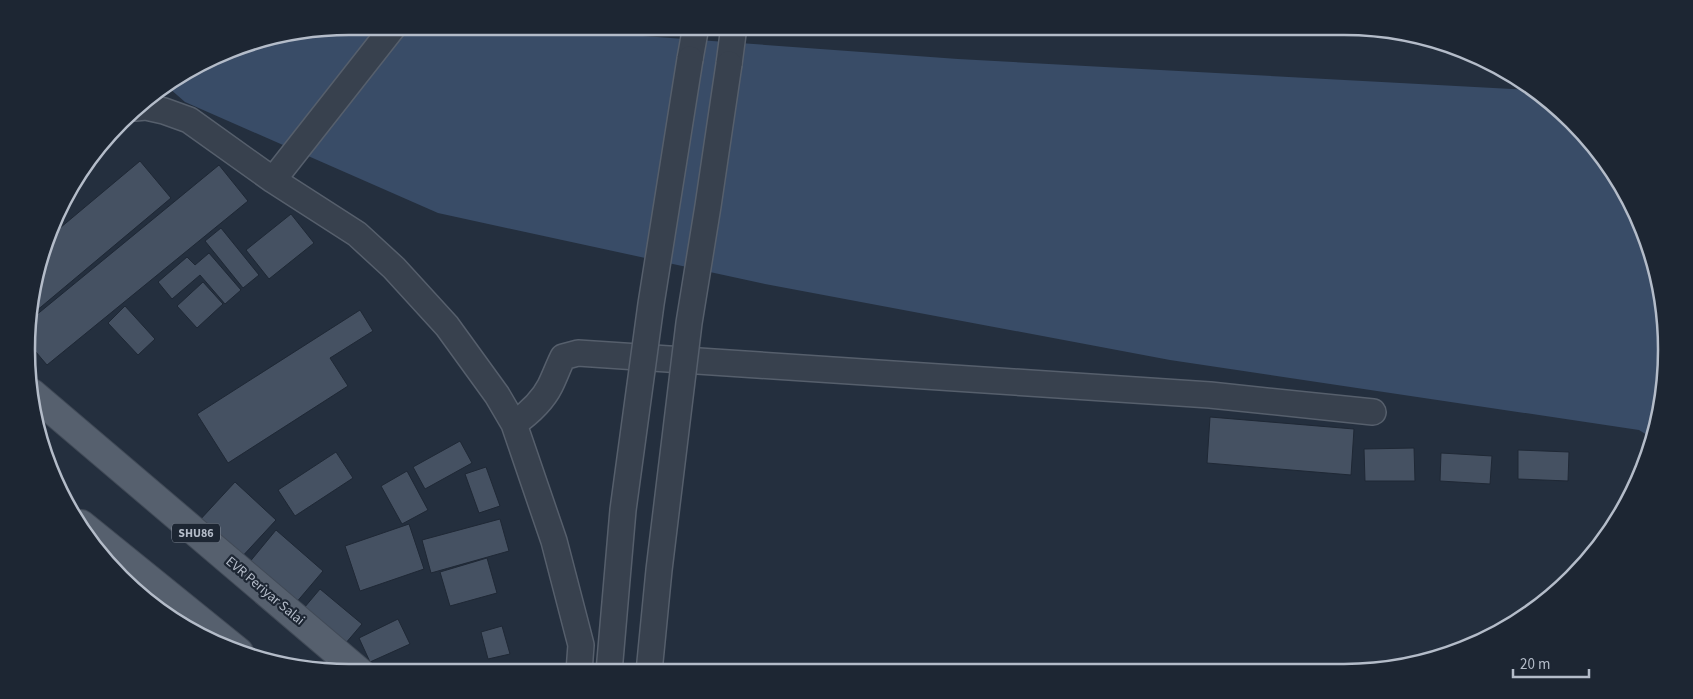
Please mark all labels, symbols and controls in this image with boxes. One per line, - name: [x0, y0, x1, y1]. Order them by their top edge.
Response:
- road number: SHU86: [172, 524, 220, 542]
- street label: EVR Periyar Salai: [221, 552, 309, 630]
- scale bar: [1513, 646, 1589, 678]
- text: 20 m: [1520, 654, 1550, 675]

